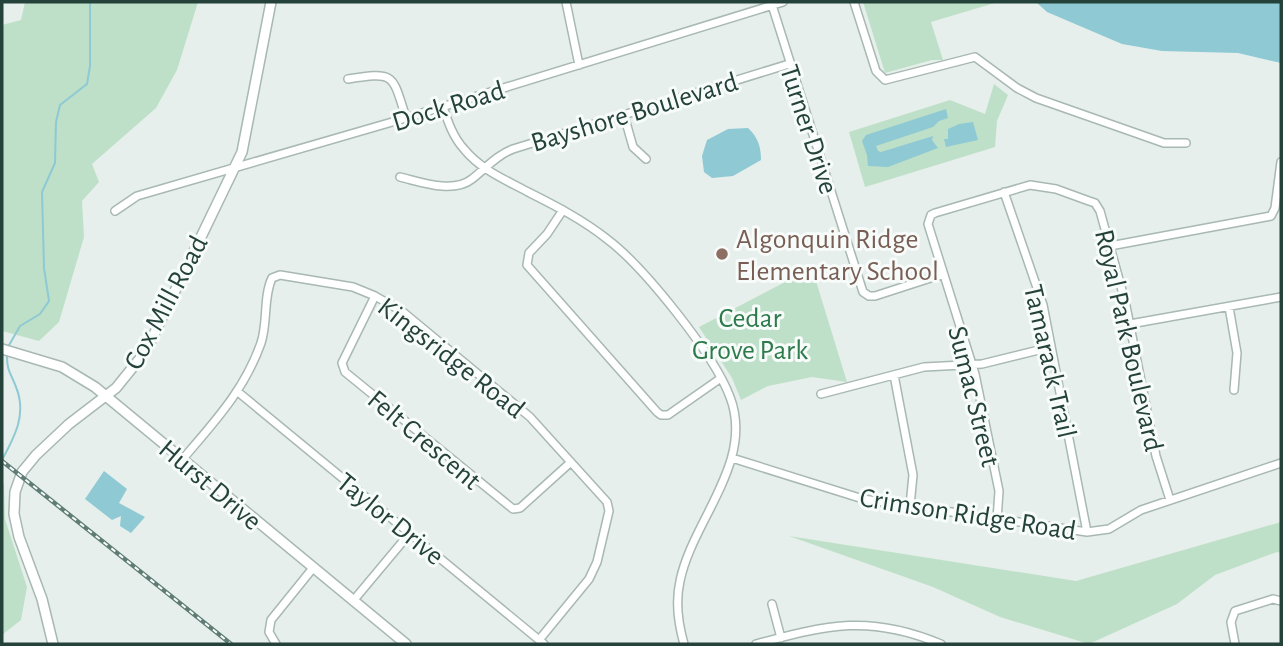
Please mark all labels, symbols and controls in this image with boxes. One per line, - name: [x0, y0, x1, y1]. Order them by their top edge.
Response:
- street label: Turner Drive: [774, 62, 842, 198]
- street label: Bayshore Boulevard: [528, 68, 741, 158]
- street label: Dock Road: [389, 77, 508, 137]
- place label: Algonquin Ridge Elementary School: [736, 226, 939, 286]
- street label: Royal Park Boulevard: [1089, 227, 1167, 454]
- street label: Cox Mill Road: [120, 231, 214, 374]
- marker: Algonquin Ridge Elementary School: [714, 246, 730, 262]
- street label: Tamarack Trail: [1018, 282, 1080, 441]
- street label: Kingsridge Road: [372, 293, 529, 424]
- park label: Cedar Grove Park: [692, 305, 808, 365]
- street label: Sumac Street: [942, 323, 1004, 470]
- street label: Felt Crescent: [362, 385, 486, 496]
- street label: Hurst Drive: [153, 435, 266, 536]
- street label: Taylor Drive: [331, 468, 449, 571]
- street label: Crimson Ridge Road: [857, 484, 1078, 546]

